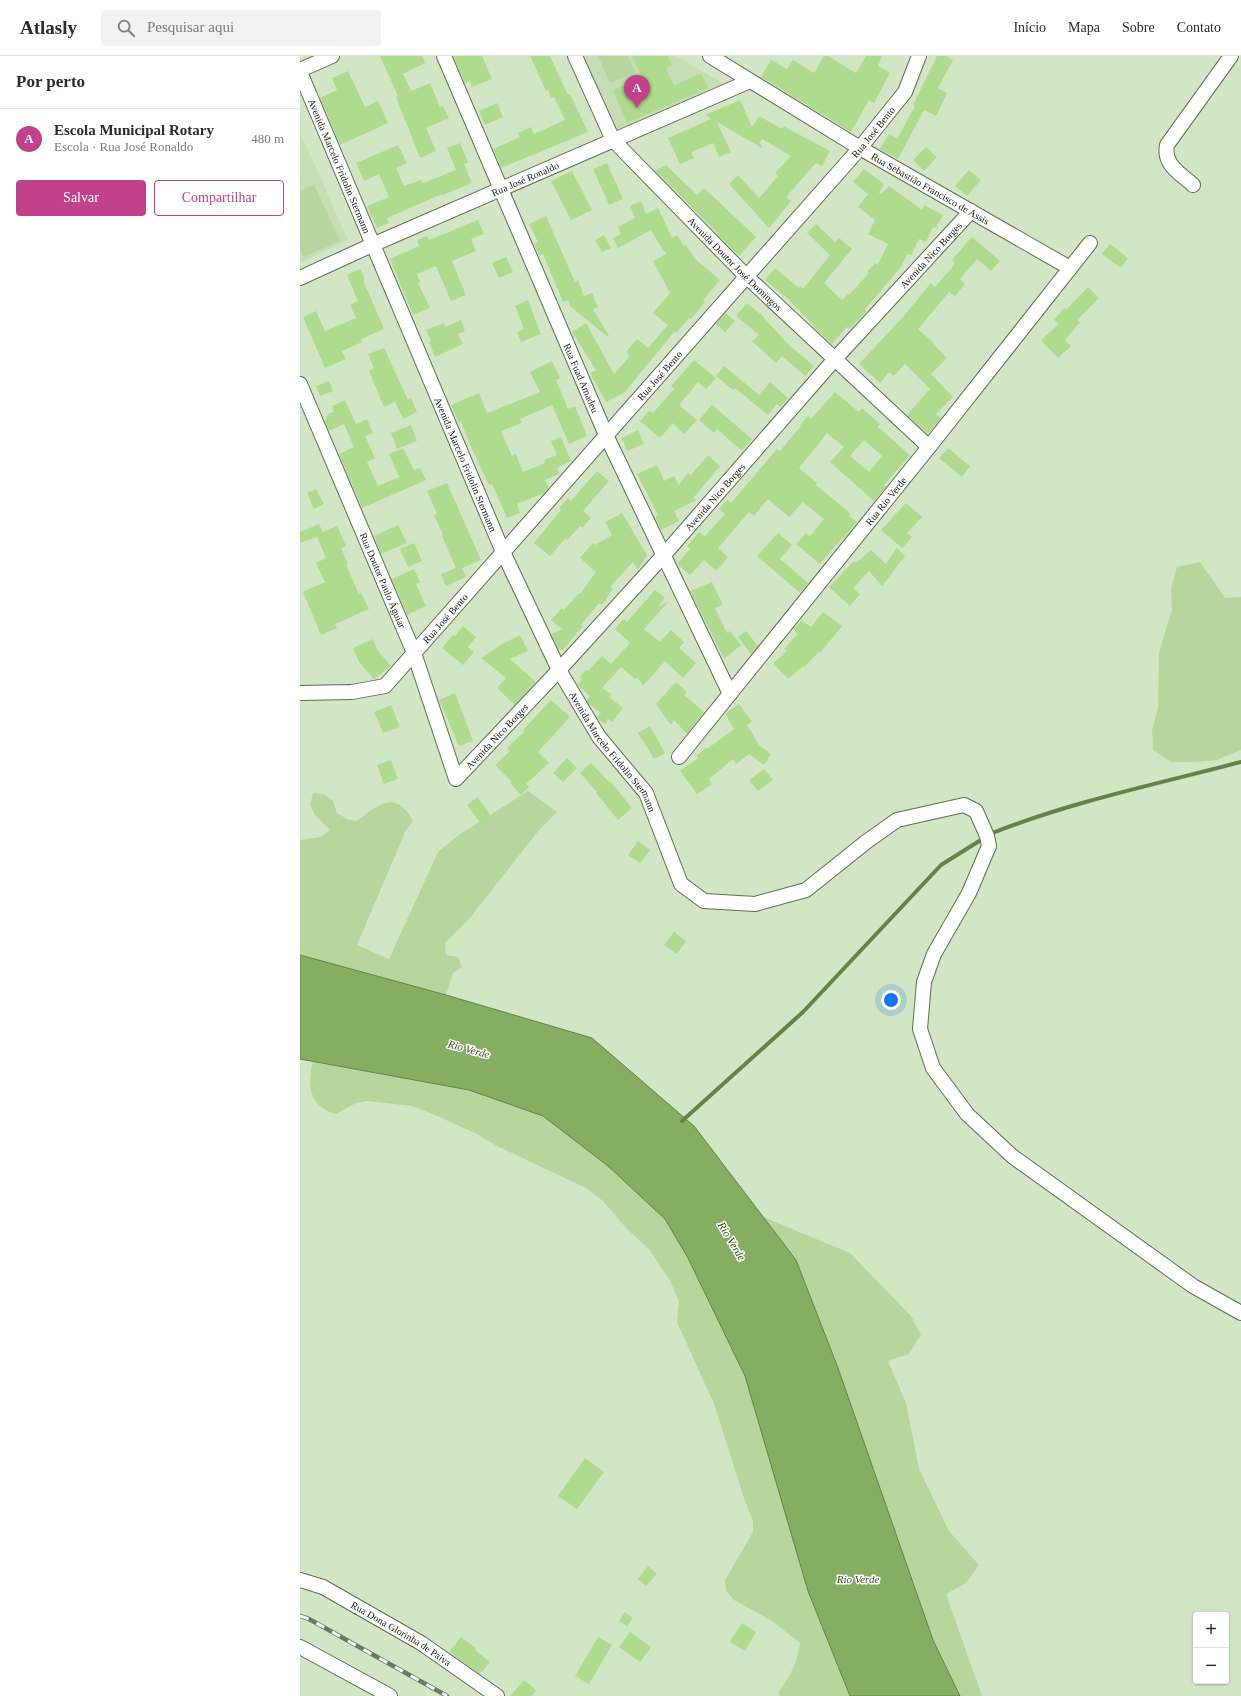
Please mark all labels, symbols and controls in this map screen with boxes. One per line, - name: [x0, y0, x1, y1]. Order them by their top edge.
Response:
- search box: [101, 10, 381, 46]
- text: Atlasly: [20, 17, 77, 38]
- icon: search: [115, 17, 137, 39]
- text: Pesquisar aqui: [147, 19, 234, 35]
- text: Início: [1013, 20, 1046, 35]
- text: Mapa: [1068, 20, 1100, 35]
- text: Sobre: [1122, 20, 1155, 35]
- text: Contato: [1177, 20, 1221, 35]
- text: Por perto: [16, 72, 85, 91]
- pin: A: [624, 75, 650, 108]
- street label: Avenida Marcelo Fridolin Stermann: [306, 97, 373, 235]
- street label: Rua José Bento: [849, 104, 897, 160]
- text: Escola Municipal Rotary: [54, 122, 214, 138]
- text: A: [24, 131, 34, 146]
- text: 480 m: [251, 131, 284, 146]
- text: Escola · Rua José Ronaldo: [54, 139, 193, 154]
- street label: Rua Sebastião Francisco de Assis: [869, 151, 991, 227]
- street label: Rua José Ronaldo: [490, 160, 561, 199]
- button: Salvar: [16, 180, 146, 216]
- button: Compartilhar: [154, 180, 284, 216]
- street label: Avenida Doutor José Domingos: [685, 215, 784, 313]
- street label: Avenida Nico Borges: [898, 220, 964, 291]
- street label: Rua Fuad Amadeu: [561, 342, 601, 414]
- street label: Rua José Bento: [635, 349, 684, 403]
- street label: Avenida Marcelo Fridolin Stermann: [432, 396, 499, 533]
- street label: Avenida Nico Borges: [683, 461, 748, 533]
- street label: Rua Rio Verde: [863, 474, 909, 528]
- street label: Rua Doutor Paulo Águiar: [358, 531, 408, 630]
- street label: Rua José Bento: [421, 592, 470, 646]
- street label: Avenida Marcelo Fridolin Stermann: [567, 690, 658, 813]
- street label: Avenida Nico Borges: [463, 701, 530, 771]
- your location: [881, 990, 901, 1010]
- water label: Rio Verde: [446, 1037, 491, 1060]
- water label: Rio Verde: [715, 1219, 748, 1262]
- water label: Rio Verde: [836, 1573, 879, 1585]
- street label: Rua Dona Glorinha de Paiva: [349, 1599, 454, 1669]
- map controls: [1193, 1612, 1229, 1684]
- button: +: [1193, 1612, 1229, 1648]
- button: −: [1193, 1648, 1229, 1684]

